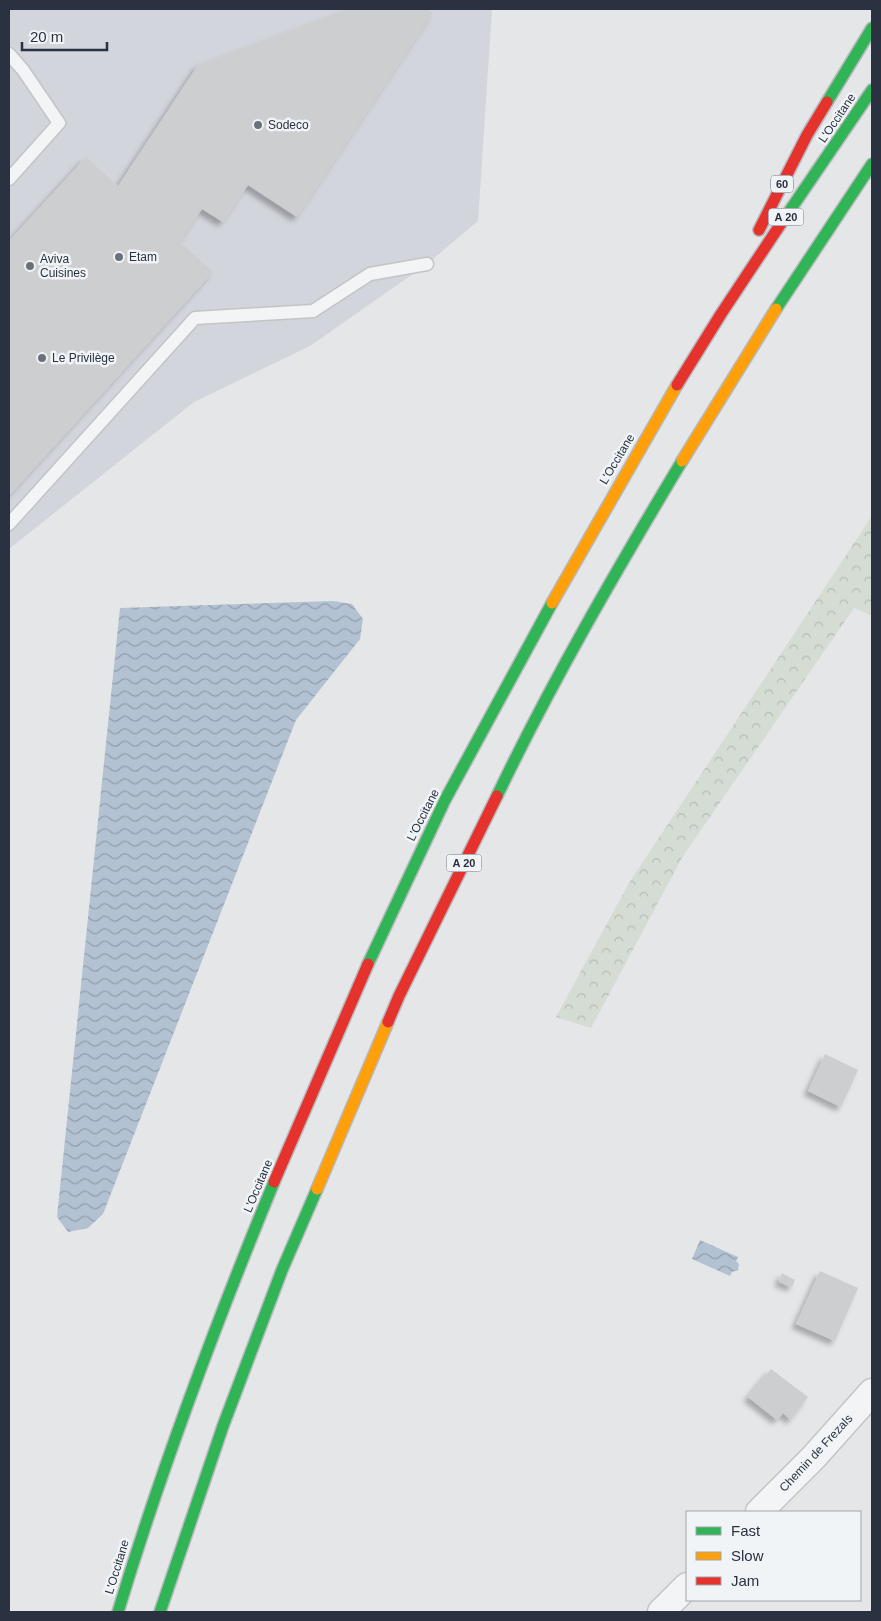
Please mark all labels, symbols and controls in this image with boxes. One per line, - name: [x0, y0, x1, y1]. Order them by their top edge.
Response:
- scale bar: [22, 20, 108, 52]
- text: 20 m: [30, 28, 63, 45]
- street label: L'Occitane: [815, 90, 859, 145]
- place label: Sodeco: [268, 118, 309, 132]
- marker: Sodeco: [252, 119, 264, 131]
- road number: 60: [771, 175, 793, 192]
- road number: A 20: [768, 208, 804, 226]
- place label: Etam: [129, 250, 157, 264]
- marker: Etam: [113, 251, 125, 263]
- place label: Aviva Cuisines: [40, 252, 86, 280]
- marker: Aviva Cuisines: [24, 260, 36, 272]
- place label: Le Privilège: [52, 351, 115, 365]
- marker: Le Privilège: [36, 352, 48, 364]
- street label: L'Occitane: [596, 431, 638, 487]
- street label: L'Occitane: [404, 786, 442, 843]
- road number: A 20: [446, 854, 482, 871]
- street label: L'Occitane: [241, 1157, 276, 1215]
- street label: Chemin de Frezals: [777, 1411, 855, 1495]
- legend: [686, 1511, 861, 1601]
- text: Fast: [731, 1522, 761, 1539]
- street label: L'Occitane: [102, 1538, 132, 1596]
- text: Slow: [731, 1547, 764, 1564]
- text: Jam: [731, 1572, 759, 1589]

